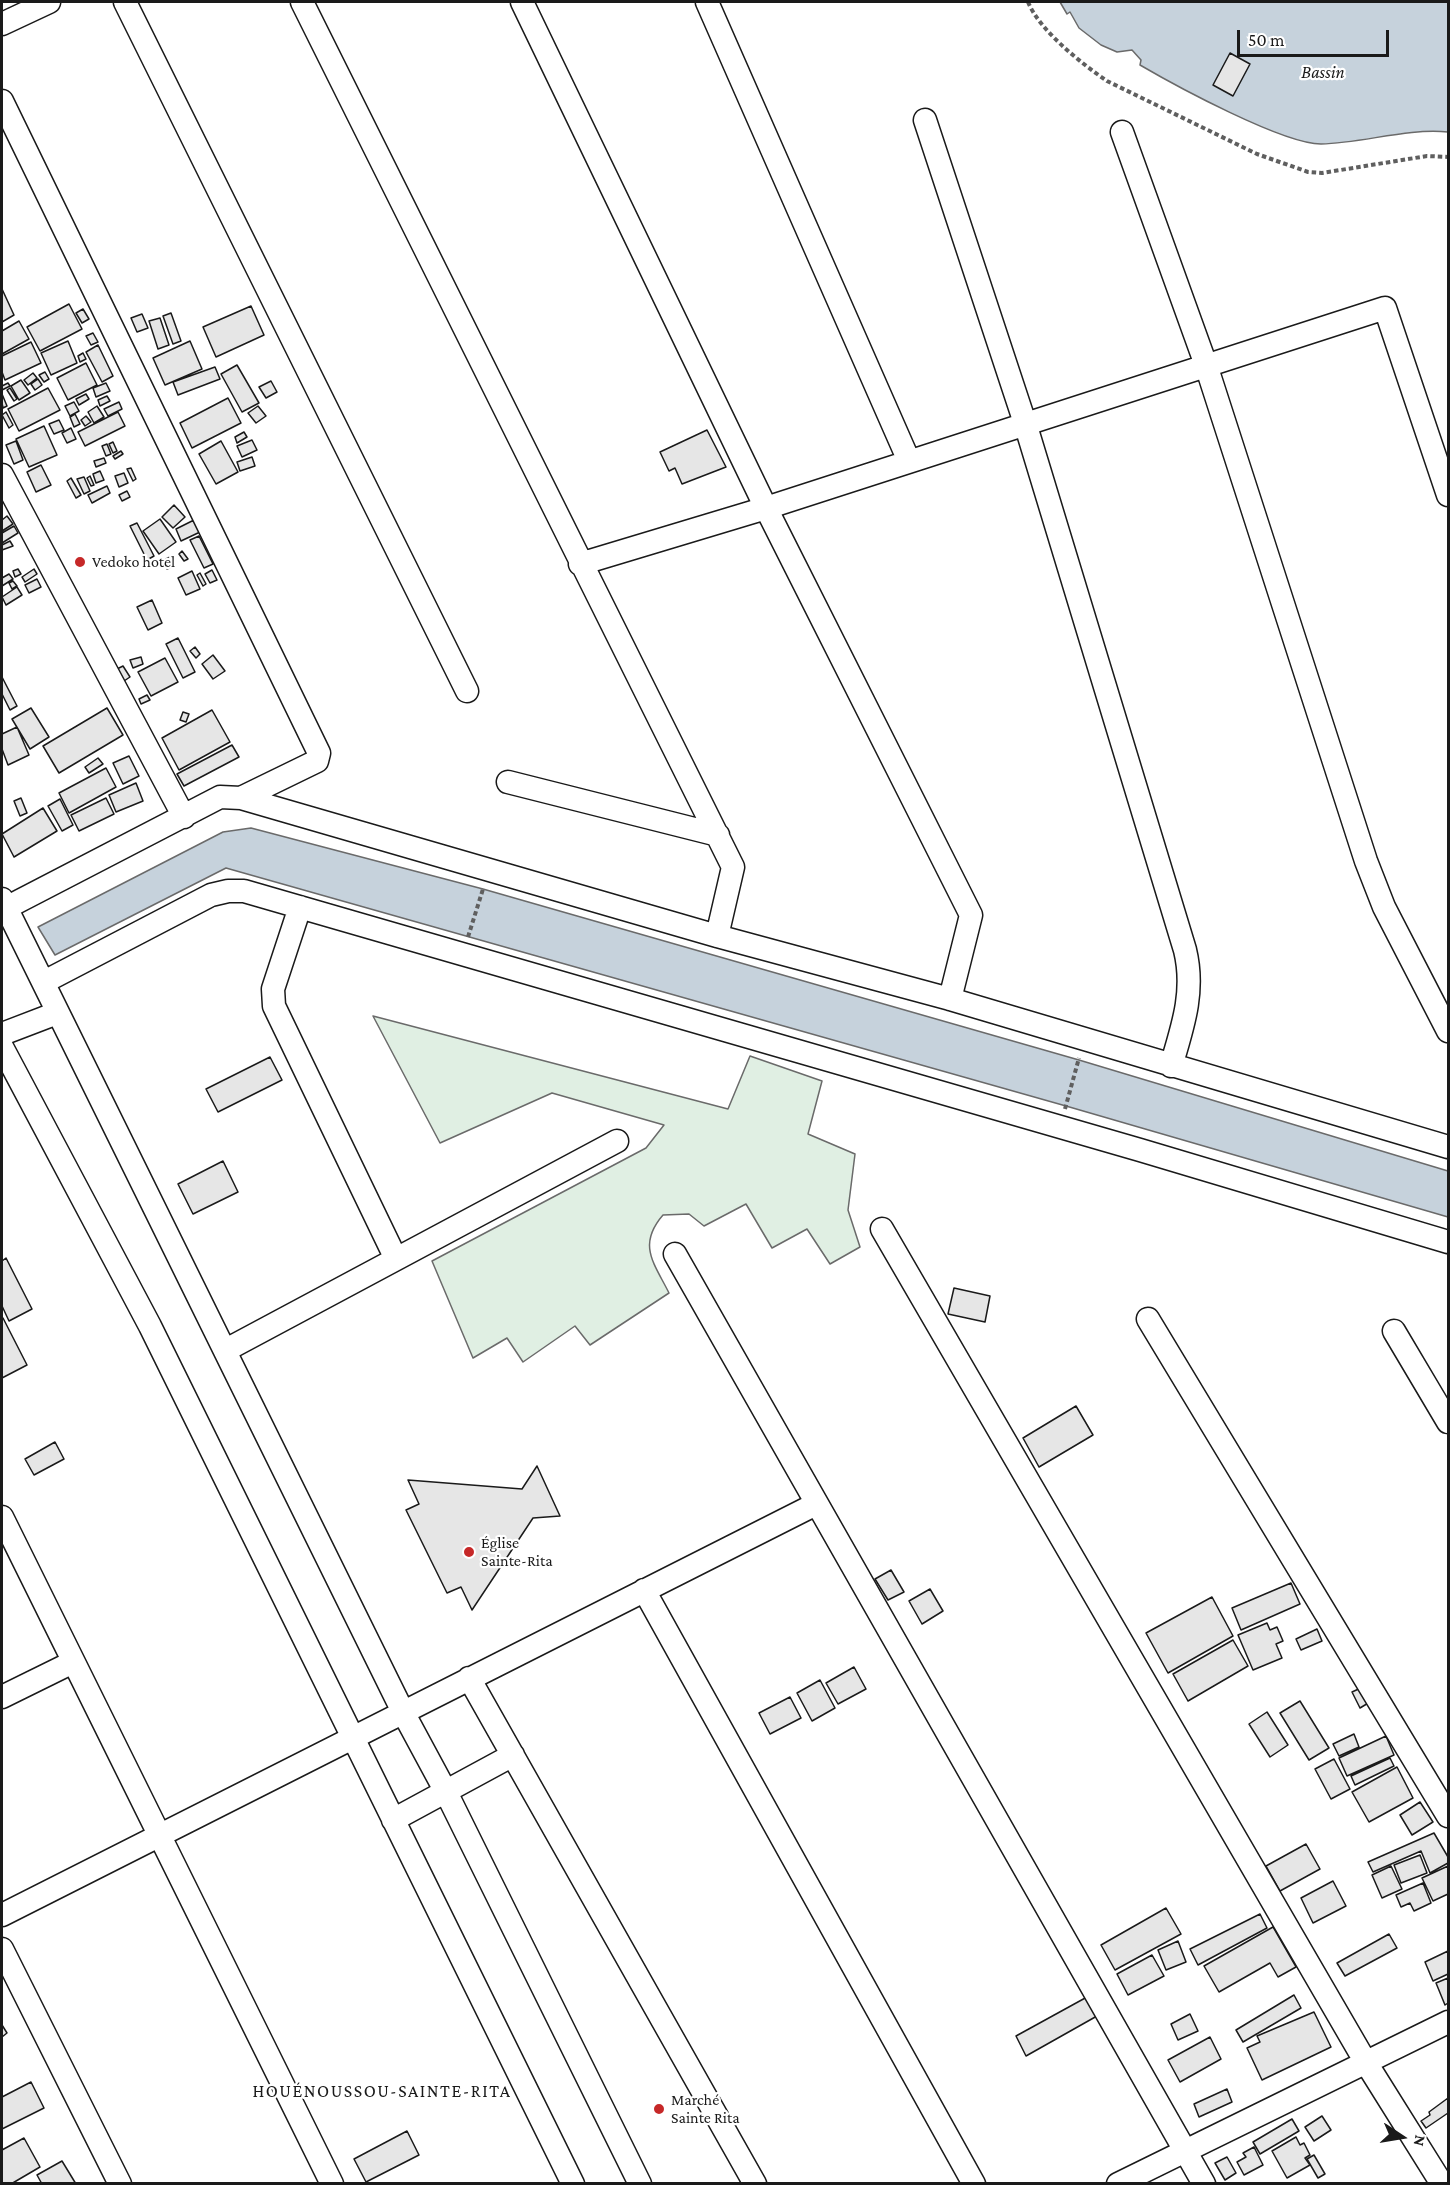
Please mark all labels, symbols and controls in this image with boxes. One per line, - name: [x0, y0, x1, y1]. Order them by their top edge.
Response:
- scale bar: [1240, 18, 1392, 56]
- text: 50 m: [1248, 30, 1285, 50]
- water label: Bassin: [1301, 61, 1345, 83]
- place label: Vedoko hotel: [92, 552, 175, 572]
- marker: Vedoko hotel: [73, 555, 87, 569]
- place label: Église Sainte-Rita: [481, 1533, 553, 1571]
- marker: Église Sainte-Rita: [462, 1545, 476, 1559]
- district label: HOUÉNOUSSOU-SAINTE-RITA: [252, 2080, 512, 2102]
- place label: Marché Sainte Rita: [671, 2090, 740, 2128]
- marker: Marché Sainte Rita: [652, 2102, 666, 2116]
- north arrow: [1372, 2107, 1432, 2167]
- text: N: [1411, 2134, 1430, 2148]

